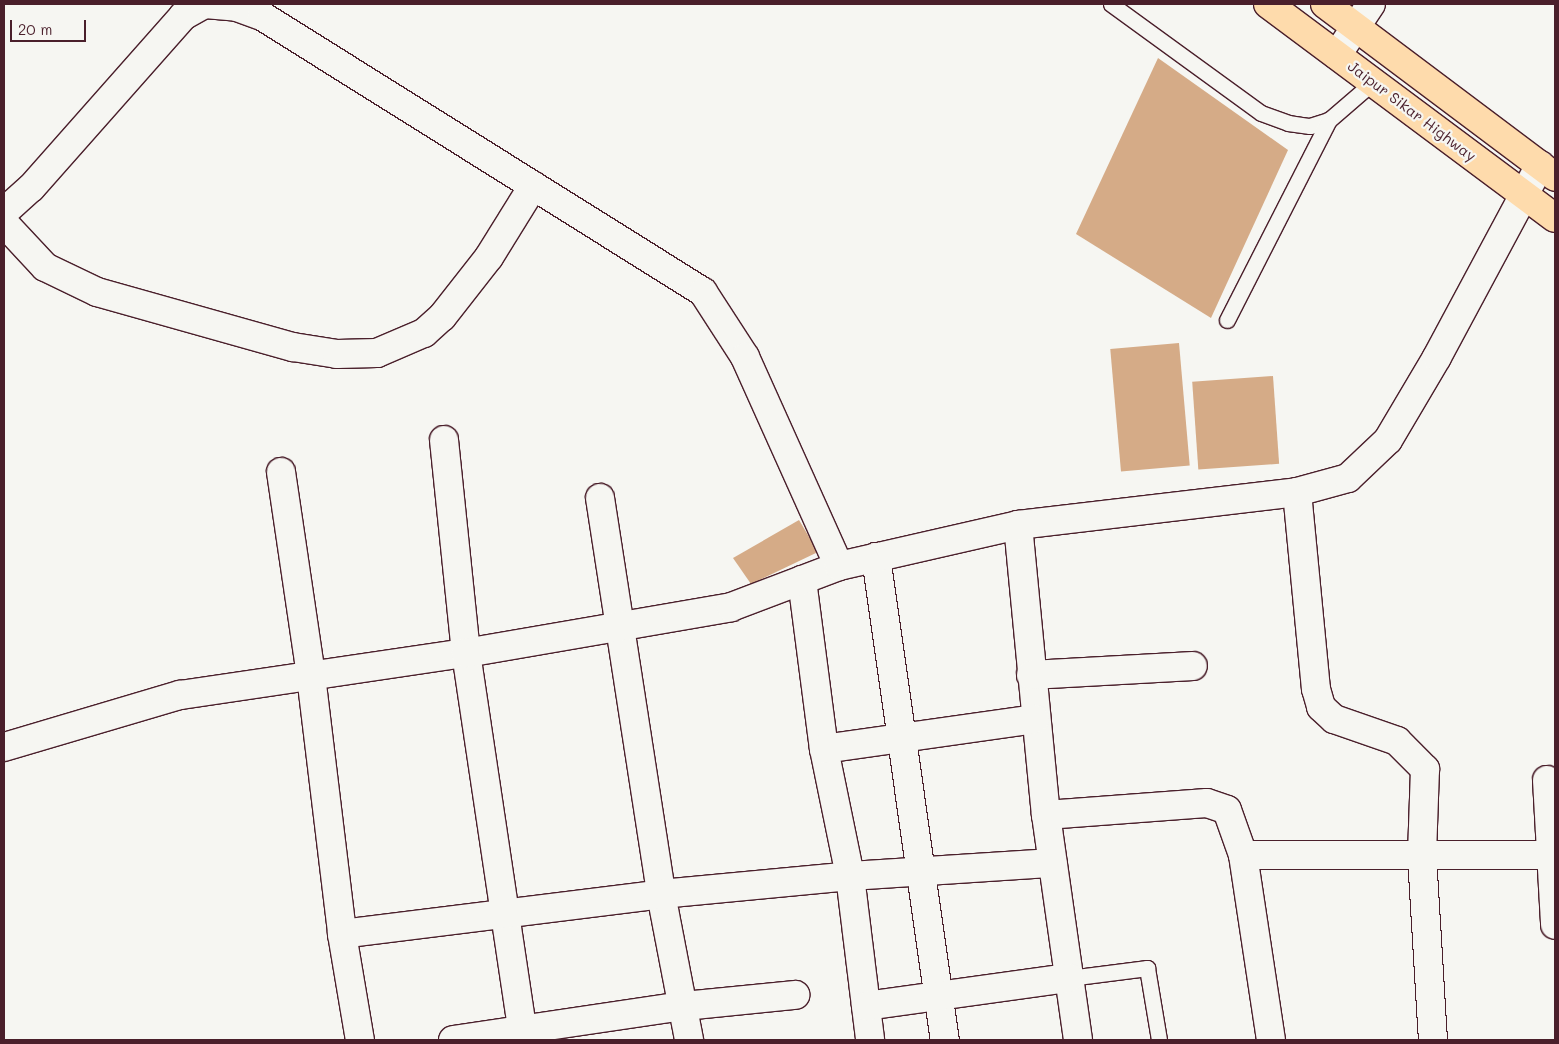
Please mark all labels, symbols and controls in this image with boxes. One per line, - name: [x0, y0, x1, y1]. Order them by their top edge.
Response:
- scale bar: [12, 10, 89, 42]
- text: 20 m: [18, 19, 52, 39]
- street label: Jaipur Sikar Highway: [1344, 57, 1480, 165]

